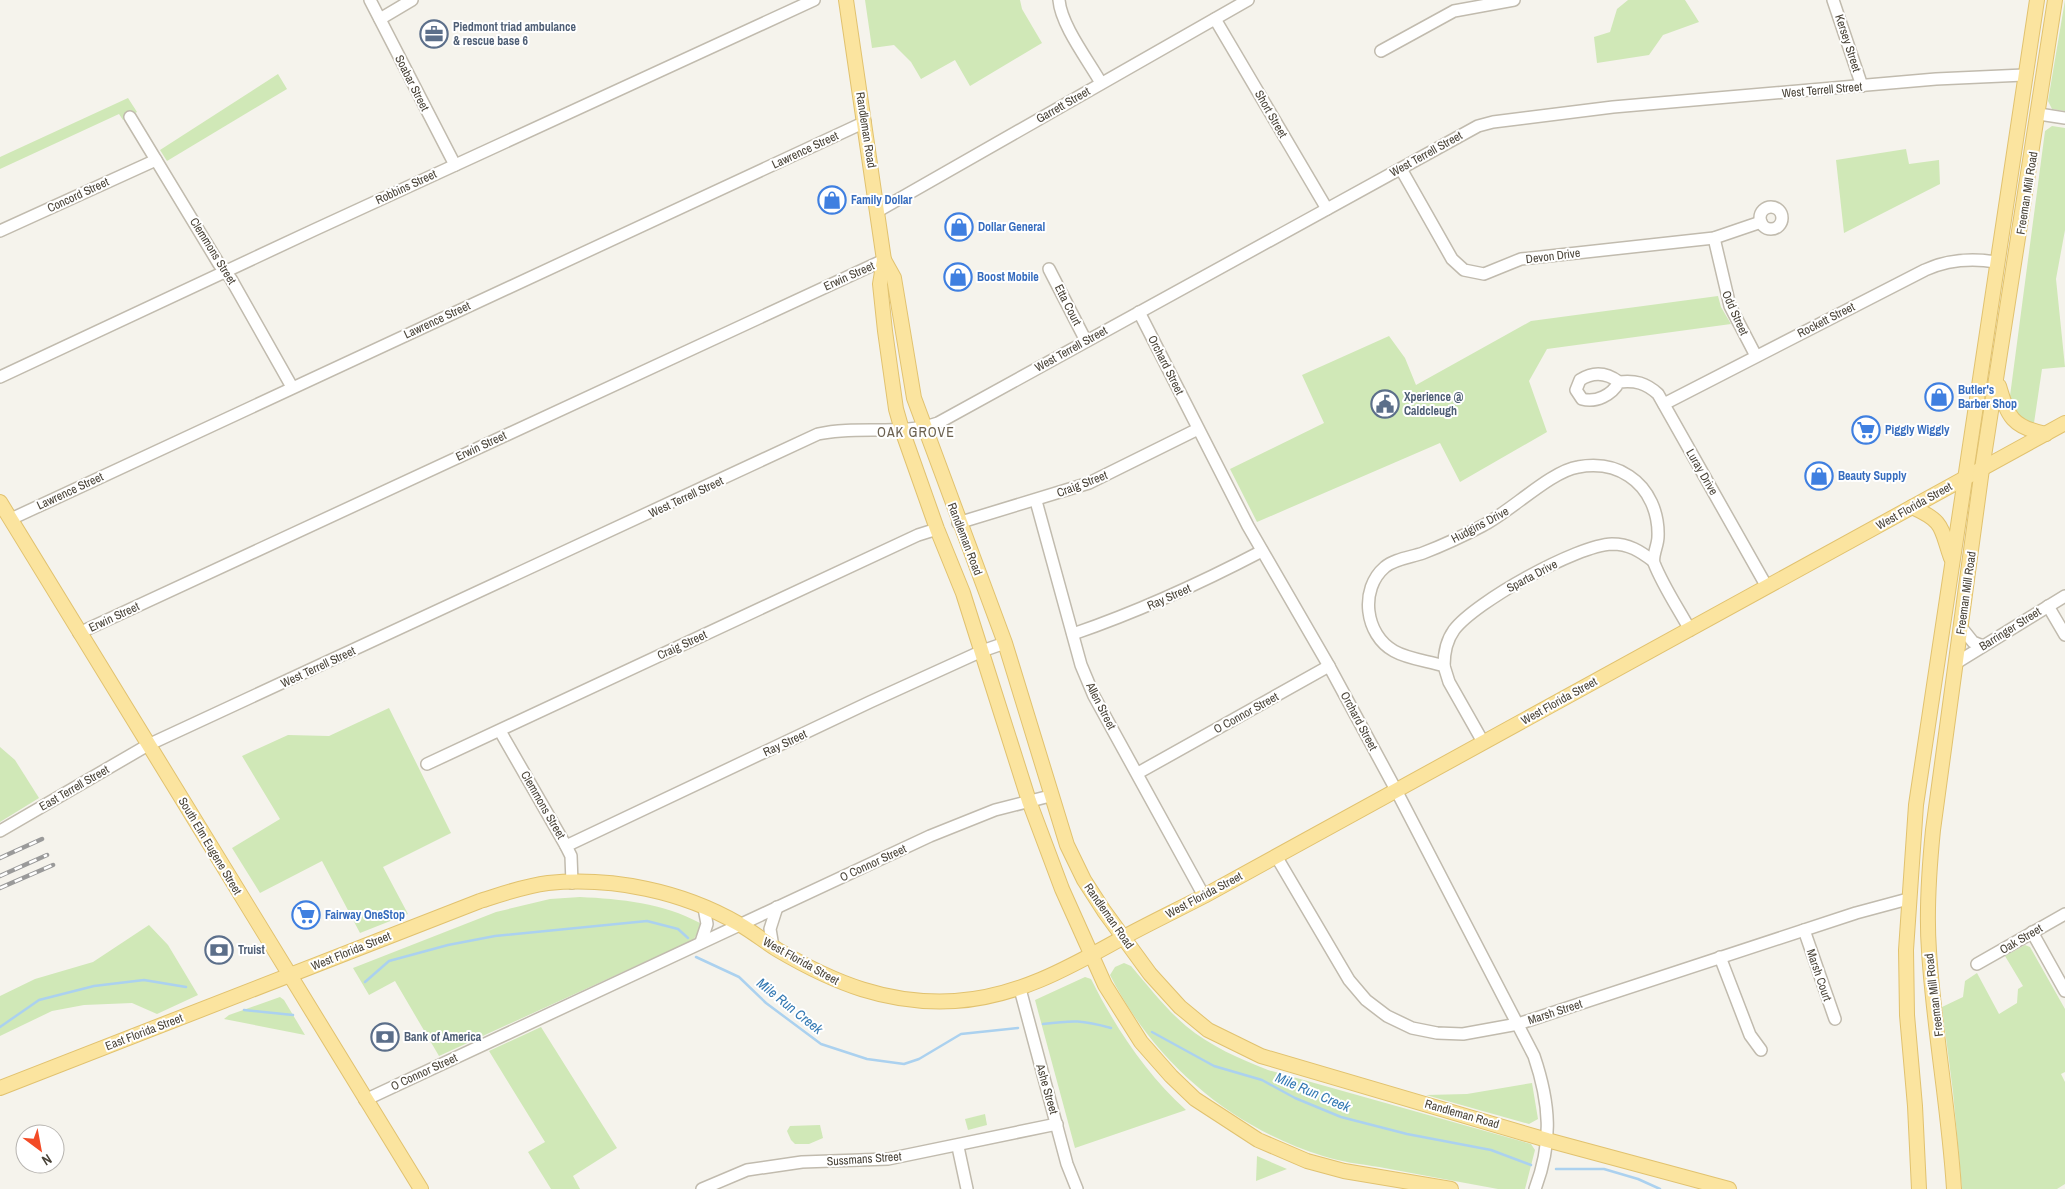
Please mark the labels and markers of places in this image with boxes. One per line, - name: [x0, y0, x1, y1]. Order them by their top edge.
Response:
- office icon: Piedmont triad ambulance & rescue base 6: [419, 19, 449, 49]
- place label: Piedmont triad ambulance & rescue base 6: [453, 19, 577, 49]
- shop icon: Family Dollar: [817, 185, 847, 215]
- place label: Family Dollar: [851, 192, 912, 208]
- shop icon: Dollar General: [944, 212, 974, 242]
- place label: Dollar General: [978, 219, 1046, 235]
- shop icon: Boost Mobile: [943, 262, 973, 292]
- place label: Boost Mobile: [977, 269, 1039, 285]
- shop icon: Butler's Barber Shop: [1924, 382, 1954, 412]
- place label: Butler's Barber Shop: [1958, 382, 2017, 412]
- public building icon: Xperience @ Caldcleugh: [1370, 389, 1400, 419]
- place label: Xperience @ Caldcleugh: [1404, 389, 1464, 419]
- supermarket icon: Piggly Wiggly: [1851, 415, 1881, 445]
- place label: Piggly Wiggly: [1885, 422, 1950, 438]
- shop icon: Beauty Supply: [1804, 461, 1834, 491]
- place label: Beauty Supply: [1838, 468, 1907, 484]
- supermarket icon: Fairway OneStop: [291, 900, 321, 930]
- place label: Fairway OneStop: [325, 907, 405, 923]
- bank icon: Truist: [204, 935, 234, 965]
- place label: Truist: [238, 942, 266, 958]
- bank icon: Bank of America: [370, 1022, 400, 1052]
- place label: Bank of America: [404, 1029, 482, 1045]

